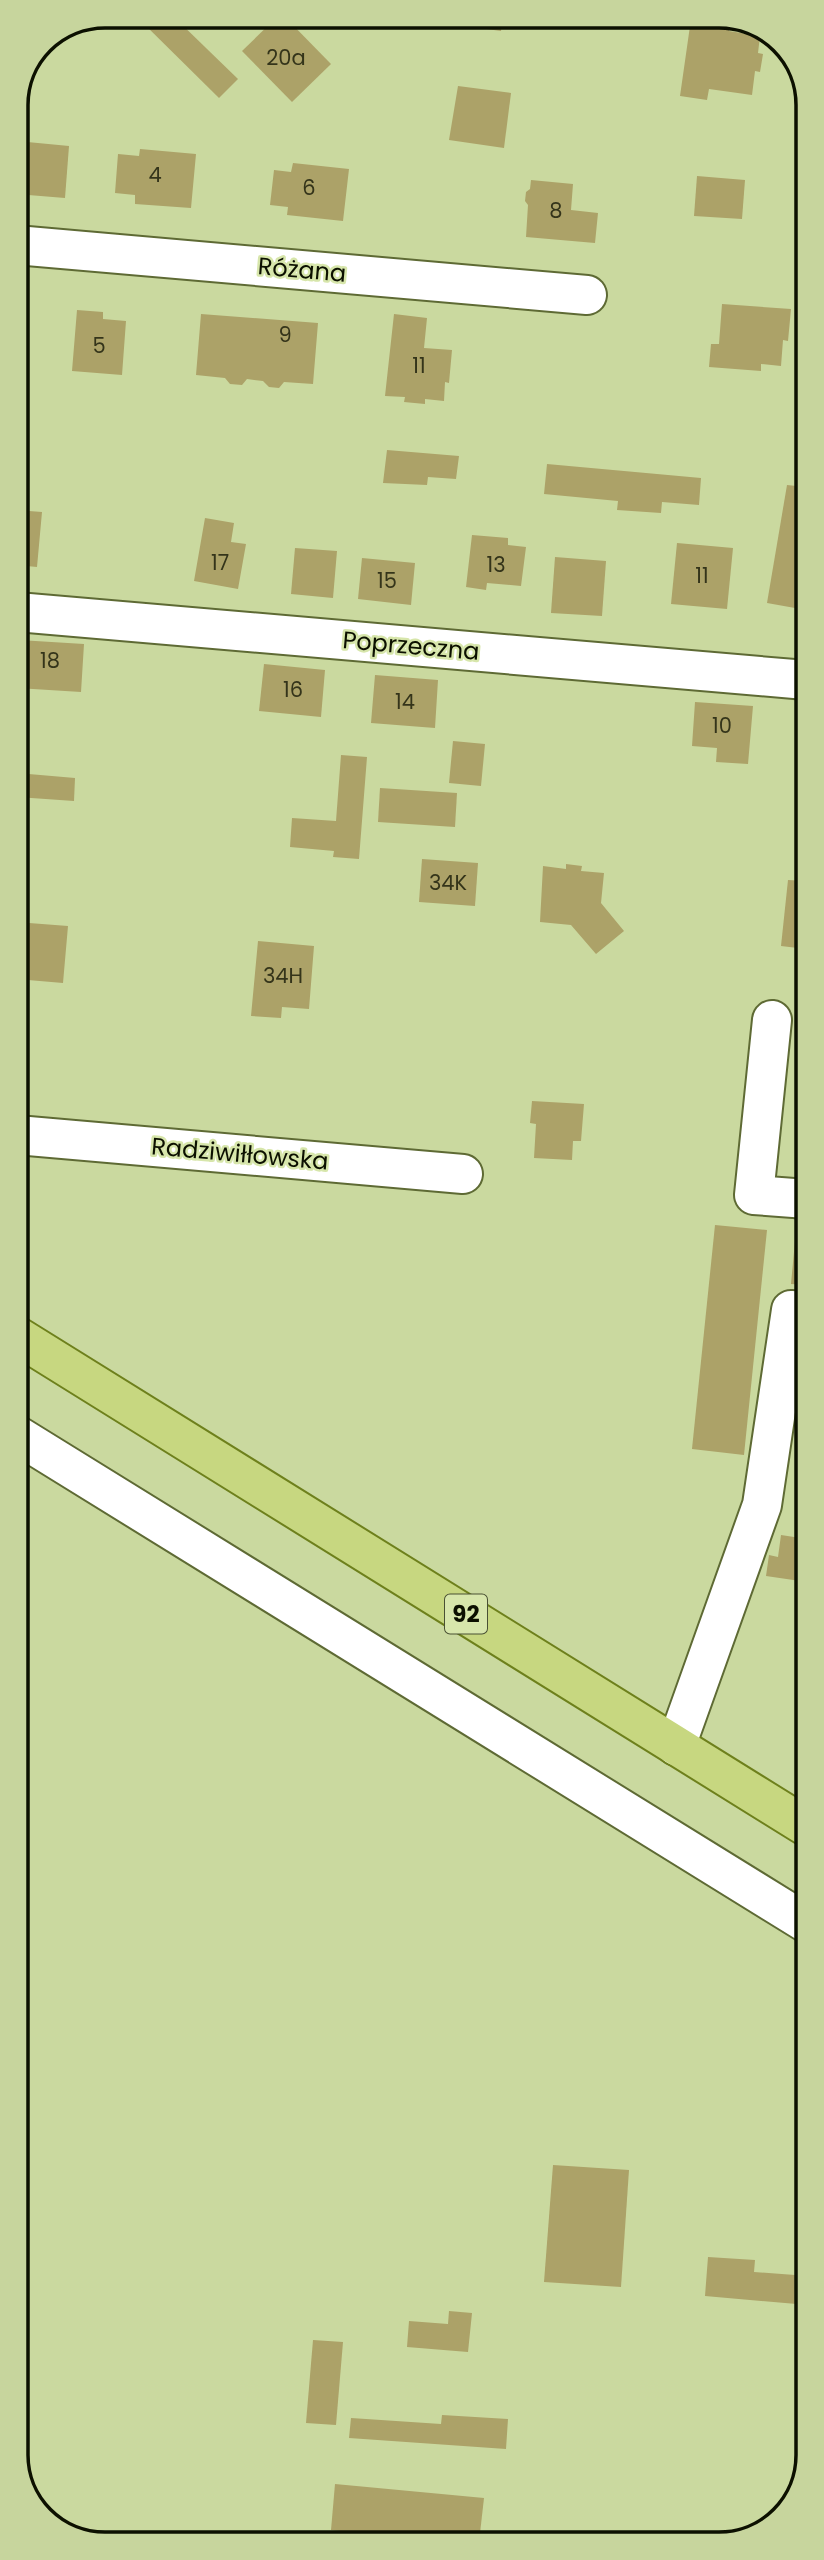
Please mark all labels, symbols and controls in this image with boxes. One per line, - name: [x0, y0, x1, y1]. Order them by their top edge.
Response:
- house number: 20a: [266, 43, 306, 72]
- house number: 4: [148, 160, 162, 189]
- house number: 6: [302, 173, 316, 202]
- house number: 8: [549, 196, 563, 225]
- street label: Różana: [256, 249, 348, 290]
- house number: 9: [278, 320, 292, 349]
- house number: 5: [92, 331, 106, 360]
- house number: 11: [412, 351, 426, 380]
- house number: 17: [211, 548, 229, 577]
- house number: 13: [486, 550, 506, 579]
- house number: 11: [695, 561, 709, 590]
- house number: 15: [377, 566, 397, 595]
- street label: Poprzeczna: [341, 623, 481, 668]
- house number: 18: [40, 646, 60, 675]
- house number: 16: [283, 675, 303, 704]
- house number: 14: [395, 687, 415, 716]
- house number: 10: [712, 711, 732, 740]
- house number: 34K: [429, 868, 467, 897]
- house number: 34H: [263, 961, 303, 990]
- street label: Radziwiłłowska: [150, 1129, 330, 1178]
- road number: 92: [445, 1595, 487, 1634]

